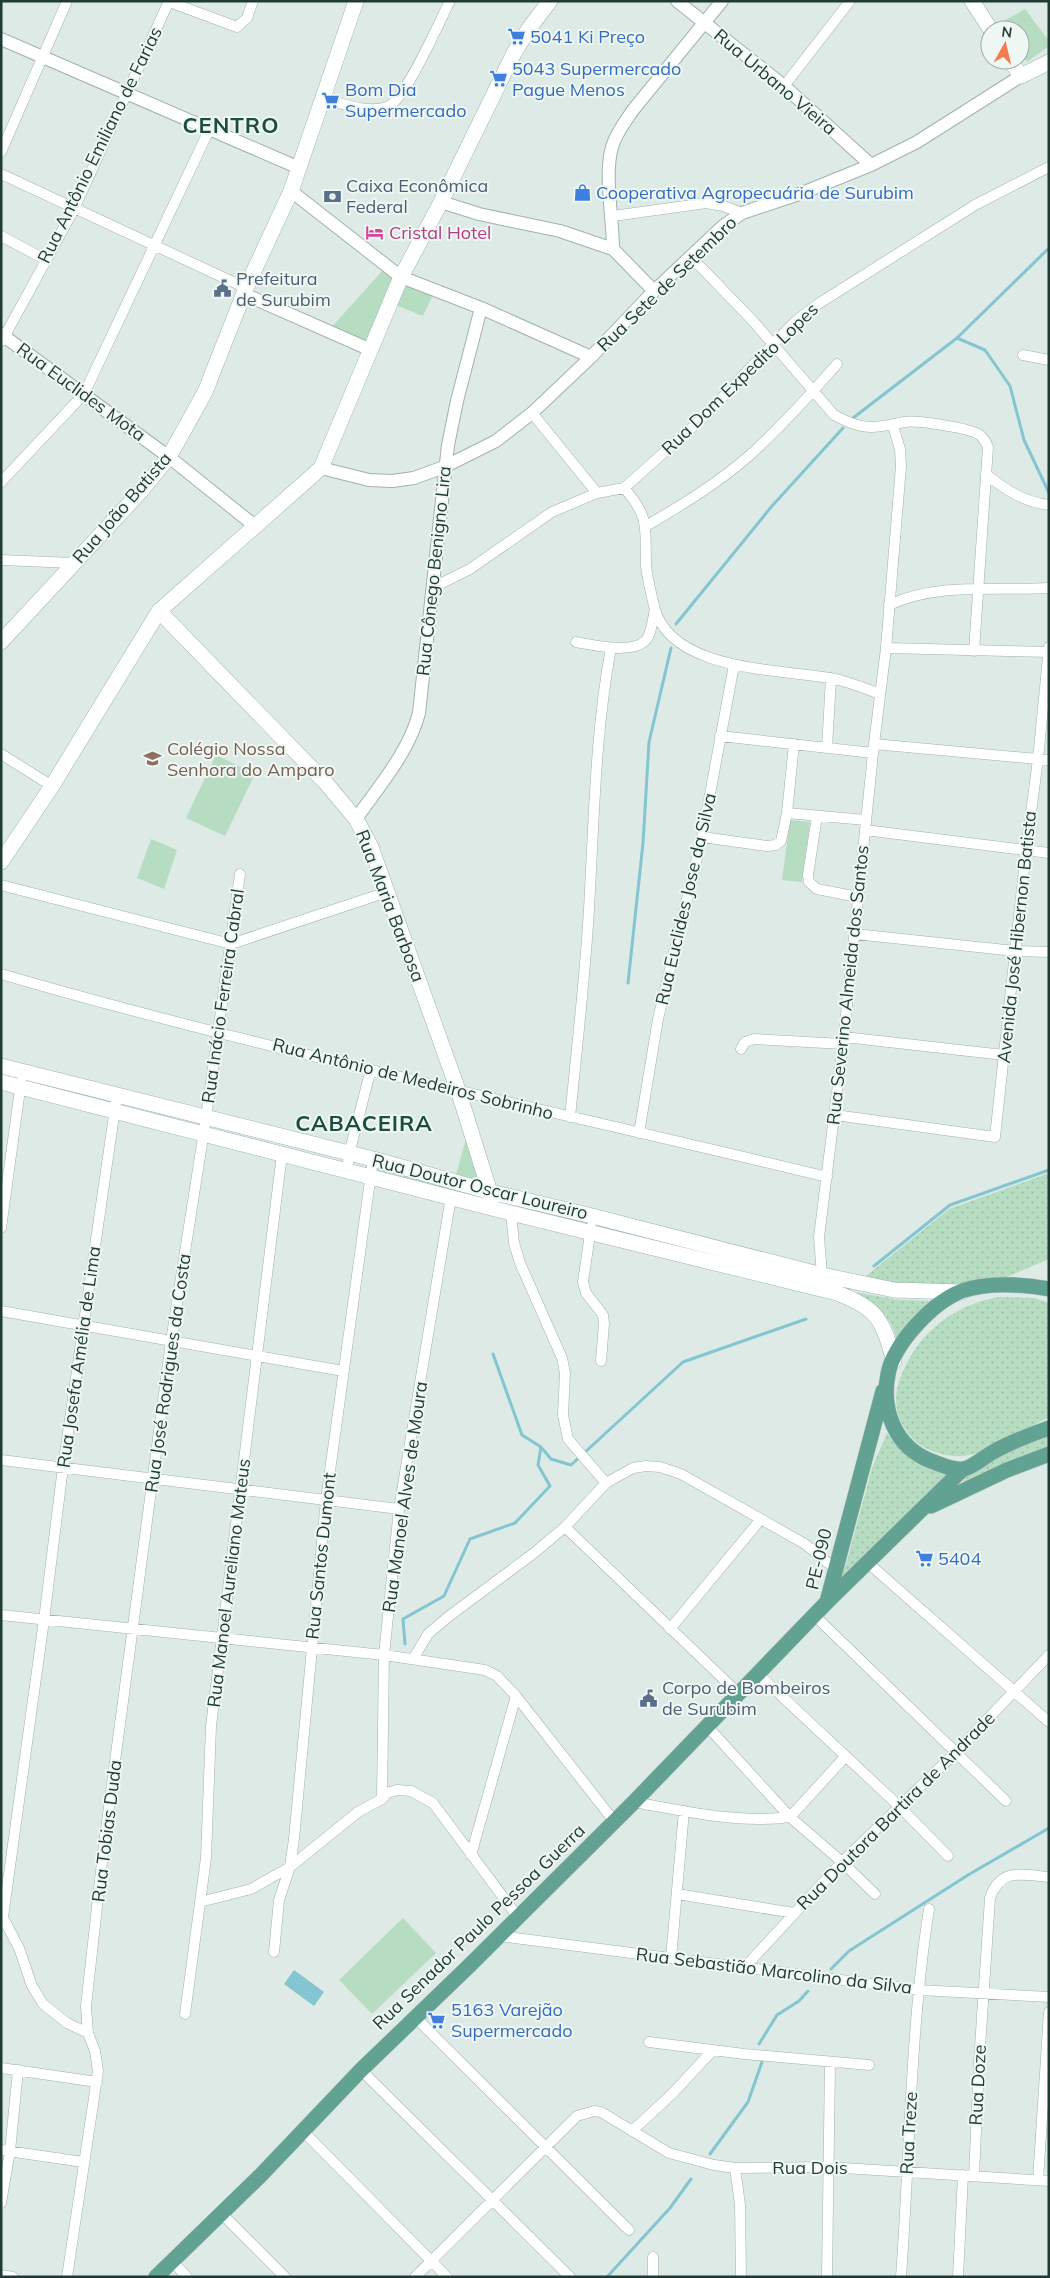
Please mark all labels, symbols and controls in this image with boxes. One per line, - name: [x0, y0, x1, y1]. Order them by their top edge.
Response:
- north arrow: [980, 20, 1030, 70]
- text: N: [1000, 22, 1013, 42]
- street label: Rua Antônio Emiliano de Farias: [32, 23, 167, 267]
- street label: Rua Urbano Vieira: [709, 24, 841, 140]
- place label: 5041 Ki Preço: [530, 25, 645, 48]
- supermarket icon: 5041 Ki Preço: [506, 27, 526, 47]
- place label: 5043 Supermercado Pague Menos: [512, 57, 681, 101]
- supermarket icon: 5043 Supermercado Pague Menos: [488, 69, 508, 89]
- place label: Bom Dia Supermercado: [345, 78, 466, 122]
- supermarket icon: Bom Dia Supermercado: [321, 90, 341, 110]
- district label: CENTRO: [182, 111, 280, 139]
- place label: Caixa Econômica Federal: [346, 174, 488, 218]
- place label: Cooperativa Agropecuária de Surubim: [596, 181, 914, 204]
- shop icon: Cooperativa Agropecuária de Surubim: [572, 183, 592, 203]
- bank icon: Caixa Econômica Federal: [322, 186, 342, 206]
- street label: Rua Sete de Setembro: [592, 211, 741, 356]
- place label: Cristal Hotel: [389, 221, 491, 244]
- hotel icon: Cristal Hotel: [365, 223, 385, 243]
- place label: Prefeitura de Surubim: [236, 267, 331, 311]
- public building icon: Prefeitura de Surubim: [212, 279, 232, 299]
- street label: Rua Dom Expedito Lopes: [656, 298, 823, 460]
- street label: Rua Euclides Mota: [12, 337, 150, 446]
- street label: Rua João Batista: [67, 447, 176, 568]
- street label: Rua Cônego Benigno Lira: [411, 465, 456, 677]
- place label: Colégio Nossa Senhora do Amparo: [167, 737, 334, 781]
- school or university icon: Colégio Nossa Senhora do Amparo: [143, 749, 163, 769]
- street label: Rua Euclides Jose da Silva: [650, 791, 721, 1007]
- street label: Avenida José Hibernon Batista: [992, 810, 1041, 1064]
- street label: Rua Maria Barbosa: [351, 826, 430, 985]
- street label: Rua Severino Almeida dos Santos: [821, 844, 874, 1126]
- street label: Rua Inácio Ferreira Cabral: [196, 887, 249, 1105]
- street label: Rua Antônio de Medeiros Sobrinho: [270, 1032, 556, 1125]
- district label: CABACEIRA: [295, 1109, 433, 1137]
- street label: Rua Doutor Oscar Loureiro: [370, 1149, 590, 1224]
- street label: Rua Josefa Amélia de Lima: [52, 1245, 105, 1469]
- street label: Rua José Rodrigues da Costa: [139, 1252, 196, 1494]
- street label: Rua Manoel Alves de Moura: [377, 1380, 432, 1614]
- street label: Rua Manoel Aureliano Mateus: [202, 1457, 255, 1709]
- street label: Rua Santos Dumont: [300, 1471, 341, 1641]
- street label: PE-090: [800, 1526, 837, 1592]
- place label: 5404: [938, 1547, 981, 1570]
- supermarket icon: 5404: [914, 1549, 934, 1569]
- place label: Corpo de Bombeiros de Surubim: [662, 1676, 830, 1720]
- public building icon: Corpo de Bombeiros de Surubim: [638, 1688, 658, 1708]
- street label: Rua Doutora Bartira de Andrade: [792, 1707, 1000, 1915]
- street label: Rua Tobias Duda: [86, 1759, 127, 1903]
- street label: Rua Senador Paulo Pessoa Guerra: [368, 1819, 590, 2034]
- street label: Rua Sebastião Marcolino da Silva: [635, 1942, 914, 1999]
- place label: 5163 Varejão Supermercado: [451, 1998, 572, 2042]
- supermarket icon: 5163 Varejão Supermercado: [427, 2010, 447, 2030]
- street label: Rua Doze: [964, 2044, 991, 2126]
- street label: Rua Treze: [895, 2091, 922, 2175]
- street label: Rua Dois: [772, 2156, 848, 2179]

